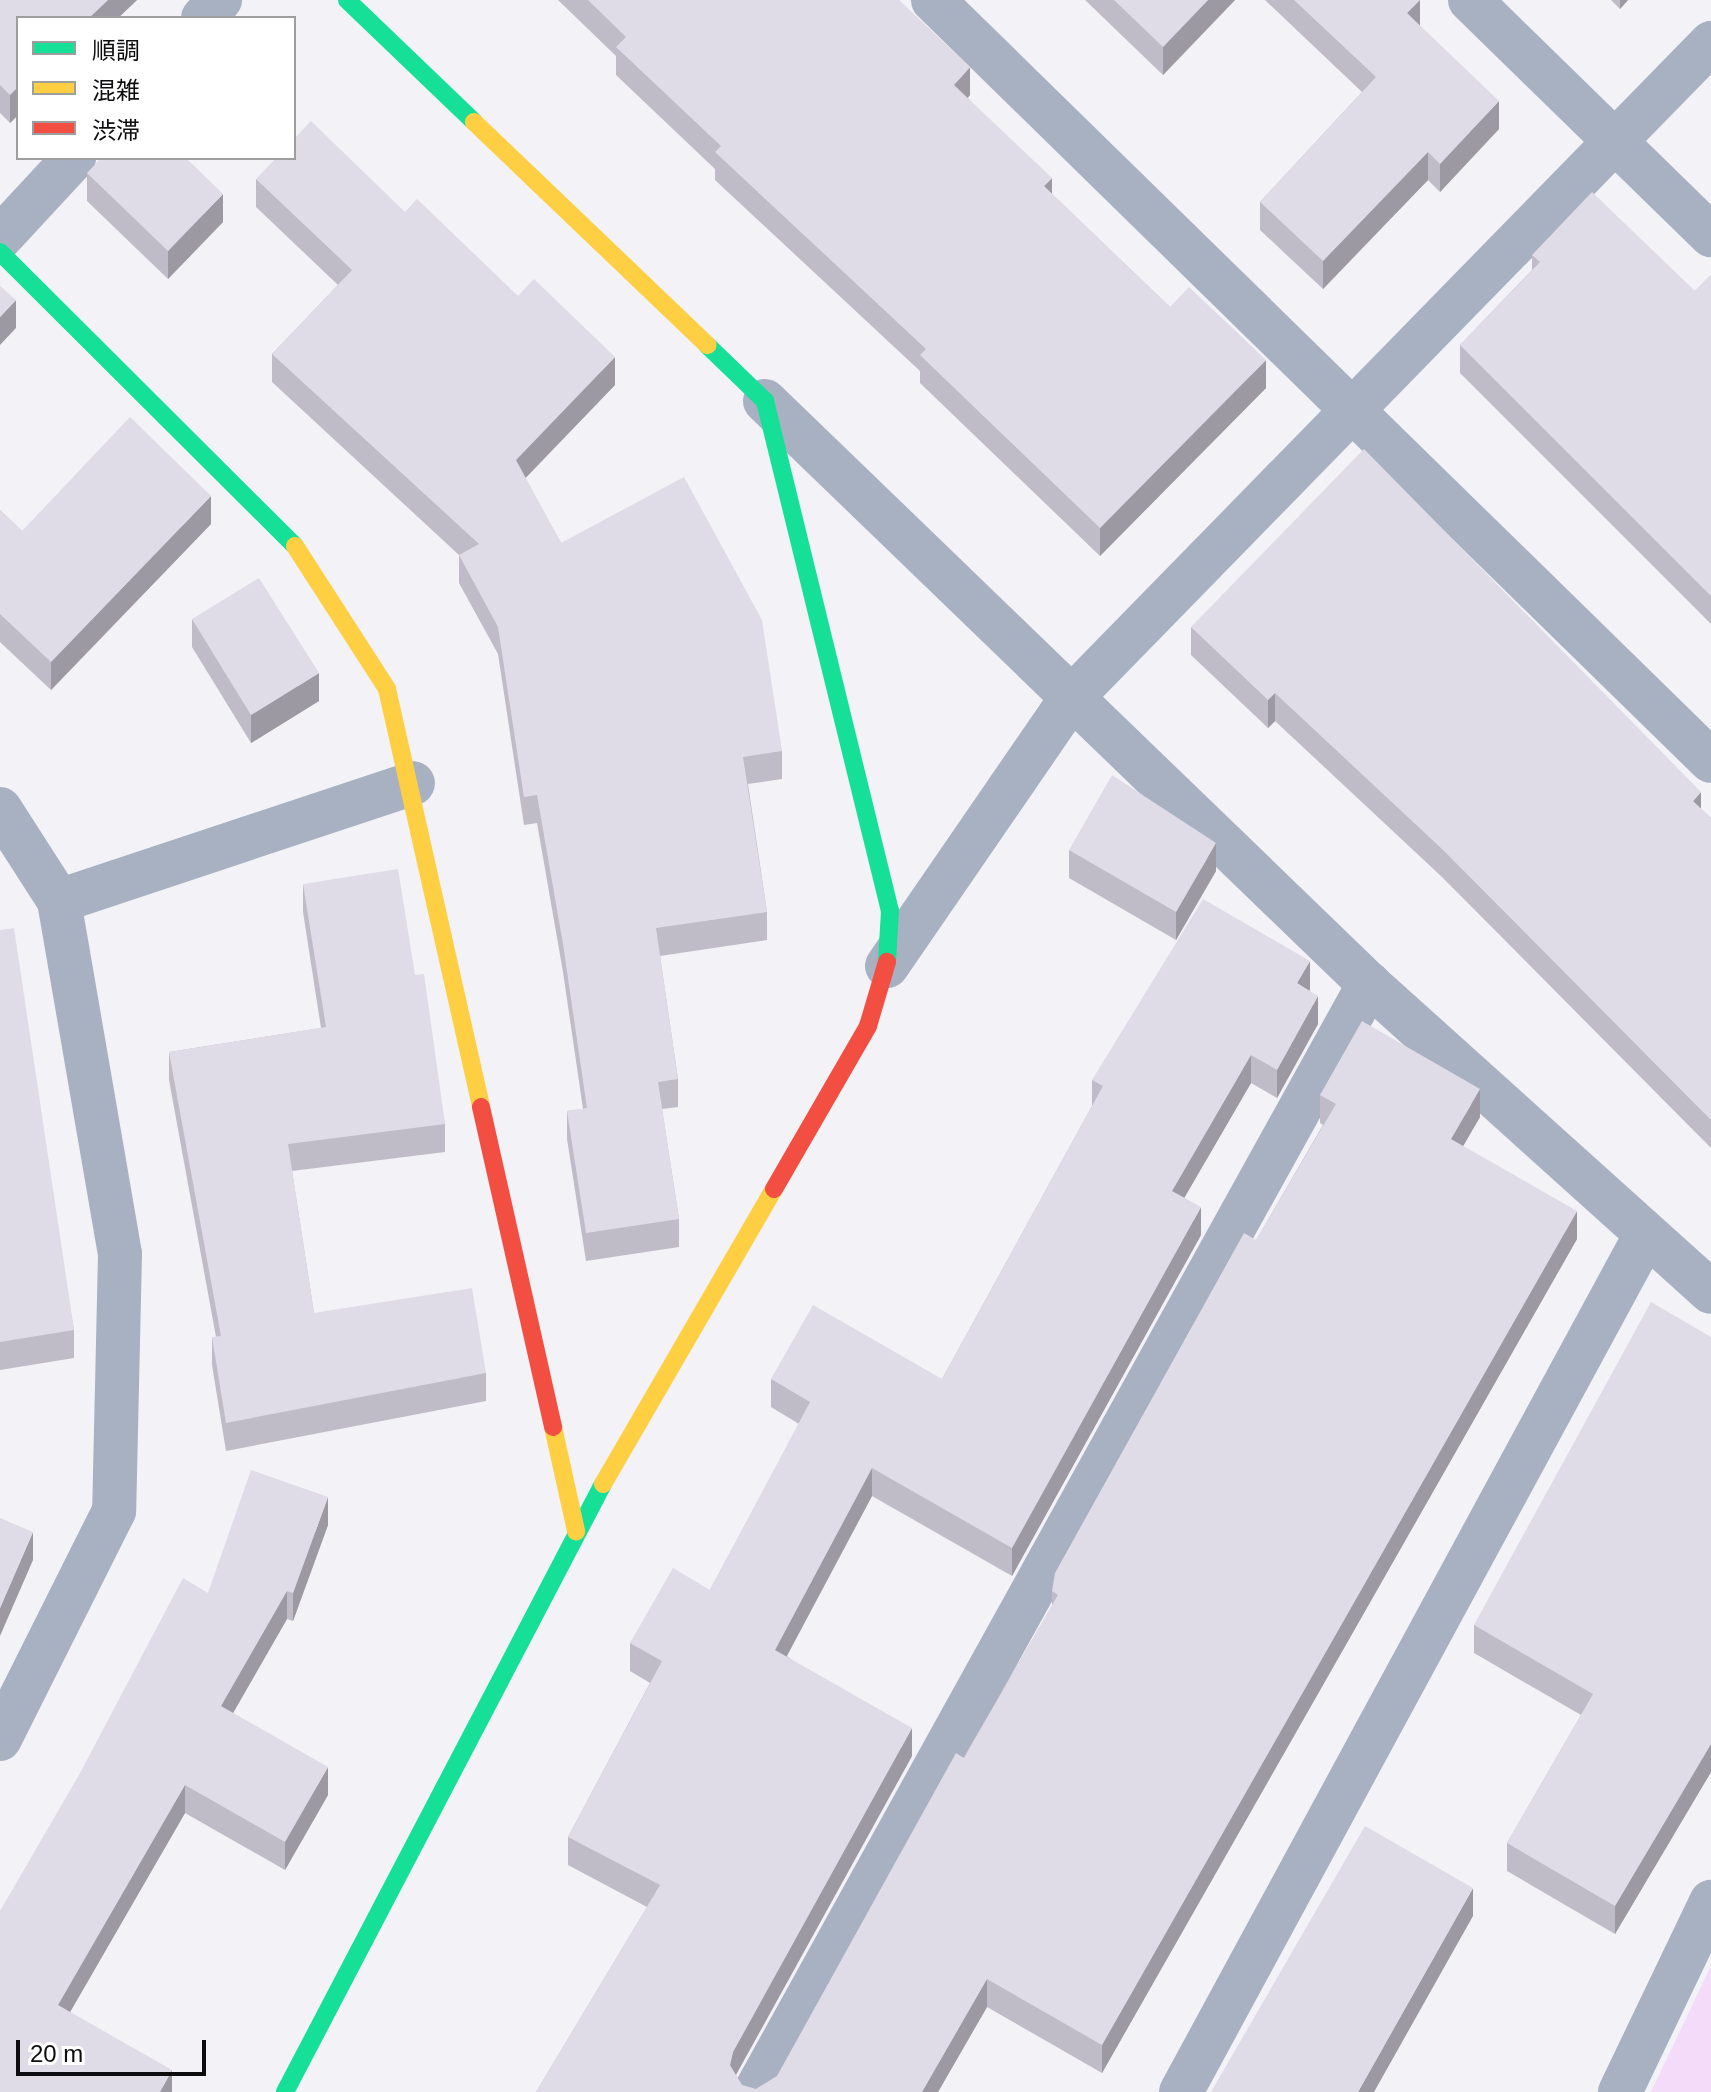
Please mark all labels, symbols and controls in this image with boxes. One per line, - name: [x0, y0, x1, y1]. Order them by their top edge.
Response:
- legend: [16, 16, 296, 160]
- text: 順調: [92, 37, 140, 64]
- text: 混雑: [92, 77, 140, 104]
- text: 渋滞: [92, 117, 140, 144]
- scale bar: [20, 2024, 210, 2074]
- text: 20 m: [30, 2040, 83, 2067]

